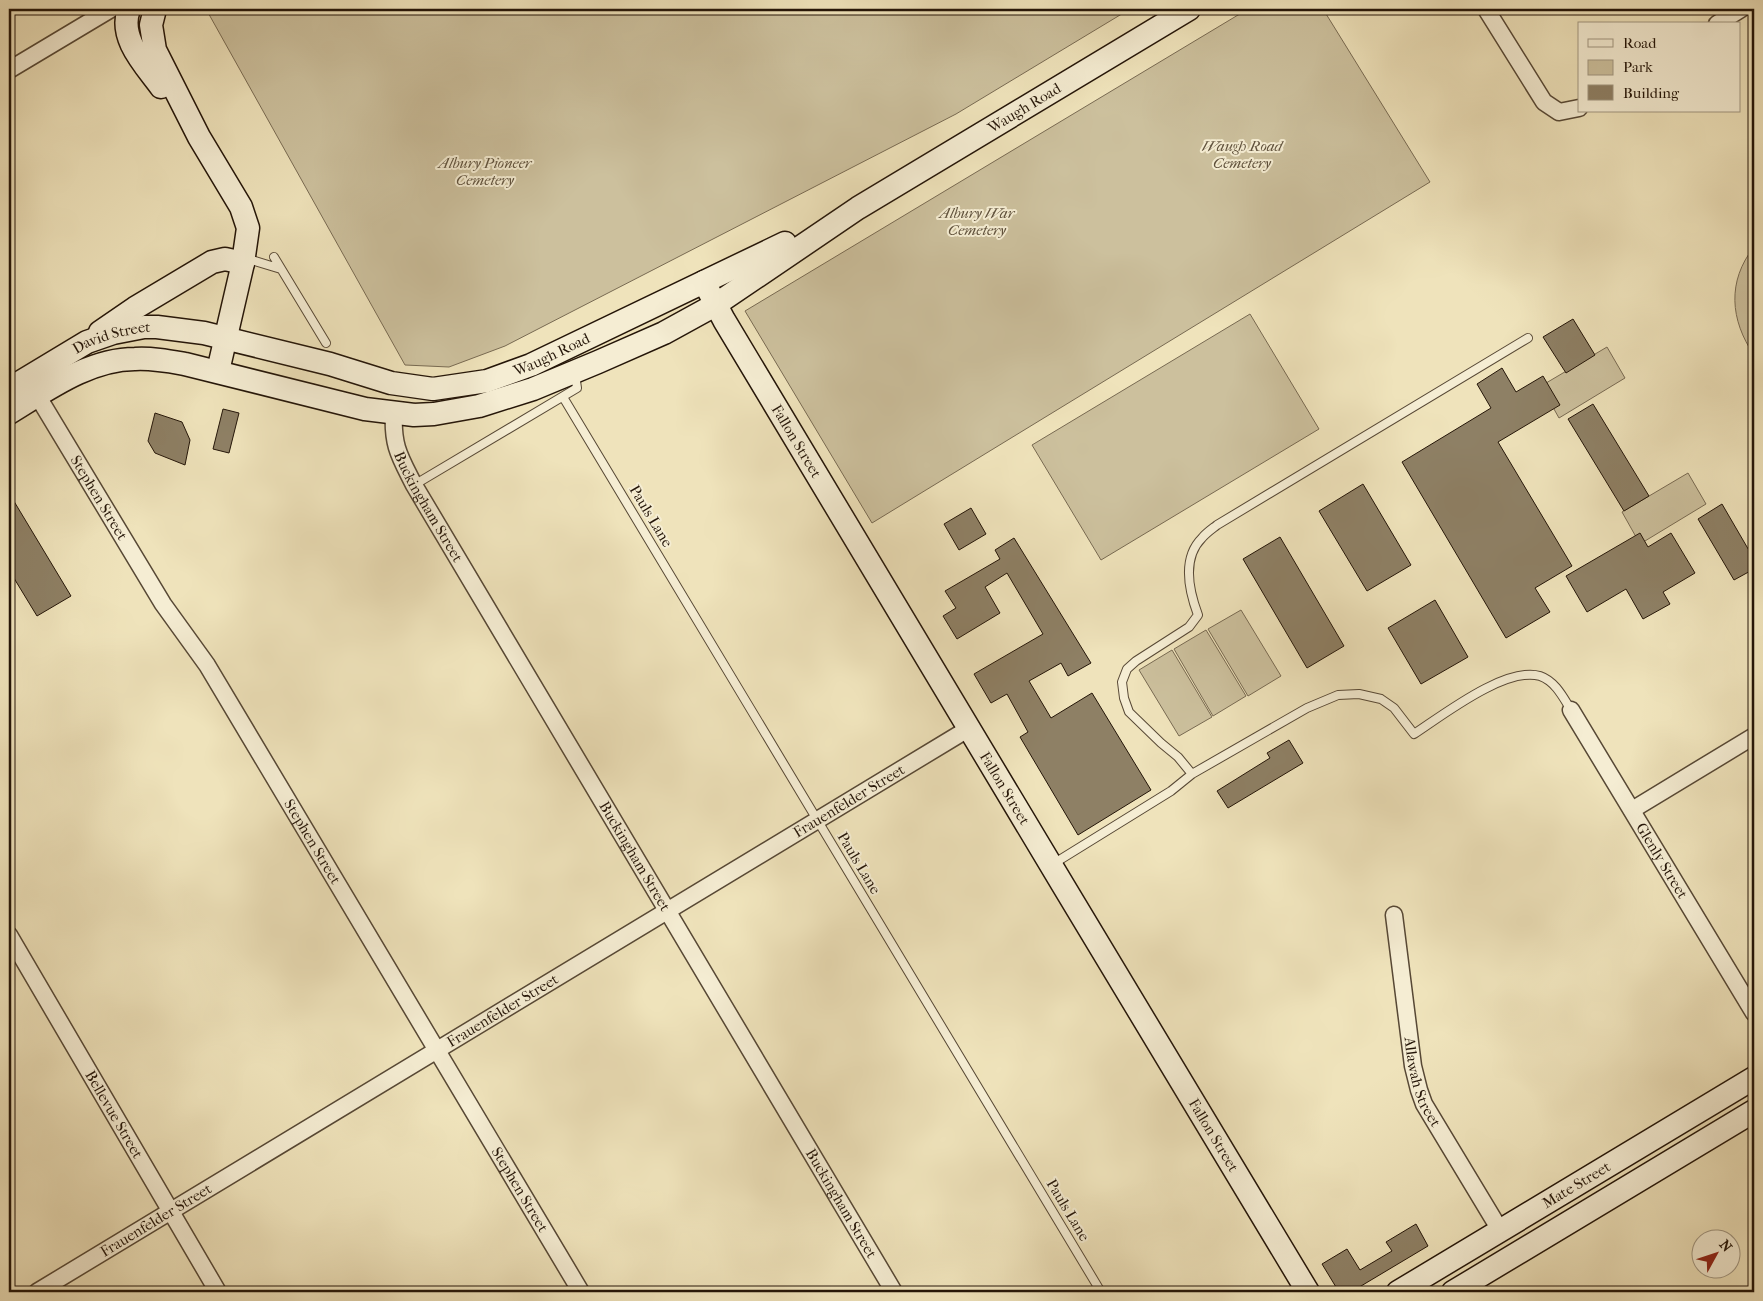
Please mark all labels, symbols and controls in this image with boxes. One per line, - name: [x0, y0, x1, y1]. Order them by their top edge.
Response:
- legend: [1578, 22, 1740, 112]
- text: Road: [1623, 34, 1657, 52]
- text: Park: [1623, 58, 1653, 76]
- street label: Waugh Road: [984, 79, 1065, 137]
- text: Building: [1623, 84, 1680, 102]
- park label: Waugh Road Cemetery: [1202, 137, 1285, 172]
- park label: Albury Pioneer Cemetery: [437, 154, 533, 189]
- park label: Albury War Cemetery: [938, 204, 1016, 239]
- street label: David Street: [69, 318, 151, 358]
- street label: Waugh Road: [510, 329, 593, 380]
- street label: Fallon Street: [768, 401, 826, 482]
- street label: Buckingham Street: [390, 449, 467, 566]
- street label: Stephen Street: [66, 452, 132, 544]
- street label: Pauls Lane: [625, 482, 677, 551]
- street label: Fallon Street: [976, 749, 1034, 829]
- street label: Frauenfelder Street: [790, 760, 909, 841]
- street label: Stephen Street: [280, 796, 345, 888]
- street label: Buckingham Street: [595, 798, 675, 915]
- street label: Glenly Street: [1632, 819, 1692, 902]
- street label: Pauls Lane: [833, 829, 885, 898]
- street label: Frauenfelder Street: [444, 970, 562, 1051]
- street label: Allawah Street: [1400, 1035, 1445, 1131]
- street label: Bellevue Street: [81, 1067, 147, 1162]
- street label: Fallon Street: [1185, 1095, 1243, 1176]
- street label: Stephen Street: [488, 1144, 552, 1236]
- street label: Buckingham Street: [802, 1145, 881, 1262]
- street label: Mate Street: [1539, 1157, 1614, 1212]
- street label: Pauls Lane: [1042, 1176, 1094, 1245]
- street label: Frauenfelder Street: [97, 1179, 215, 1261]
- north arrow: [1690, 1228, 1740, 1278]
- text: N: [1716, 1236, 1736, 1256]

